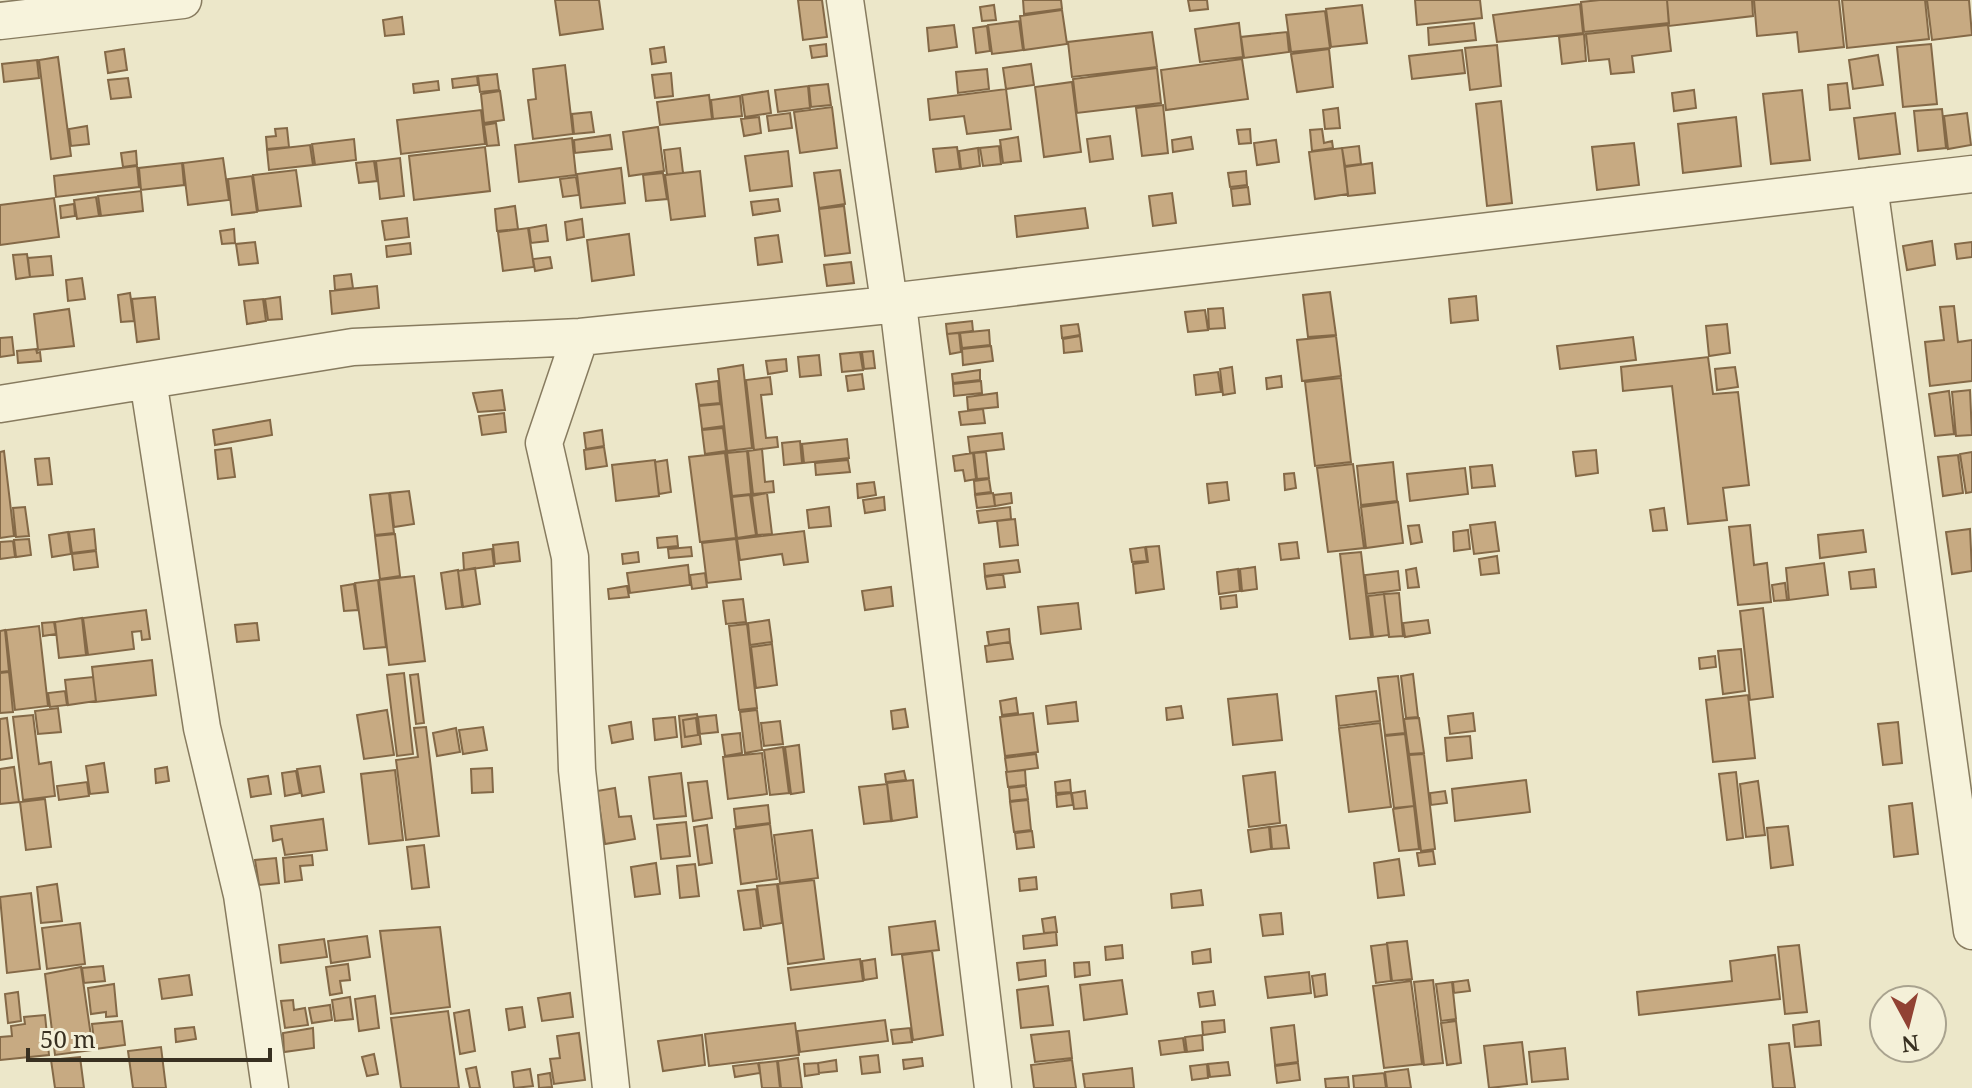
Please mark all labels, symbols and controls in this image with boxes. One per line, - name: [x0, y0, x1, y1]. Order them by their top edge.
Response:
- north arrow: [1868, 984, 1948, 1064]
- scale bar: [28, 1012, 270, 1062]
- text: 50 m: [40, 1022, 96, 1055]
- text: N: [1900, 1029, 1921, 1061]

